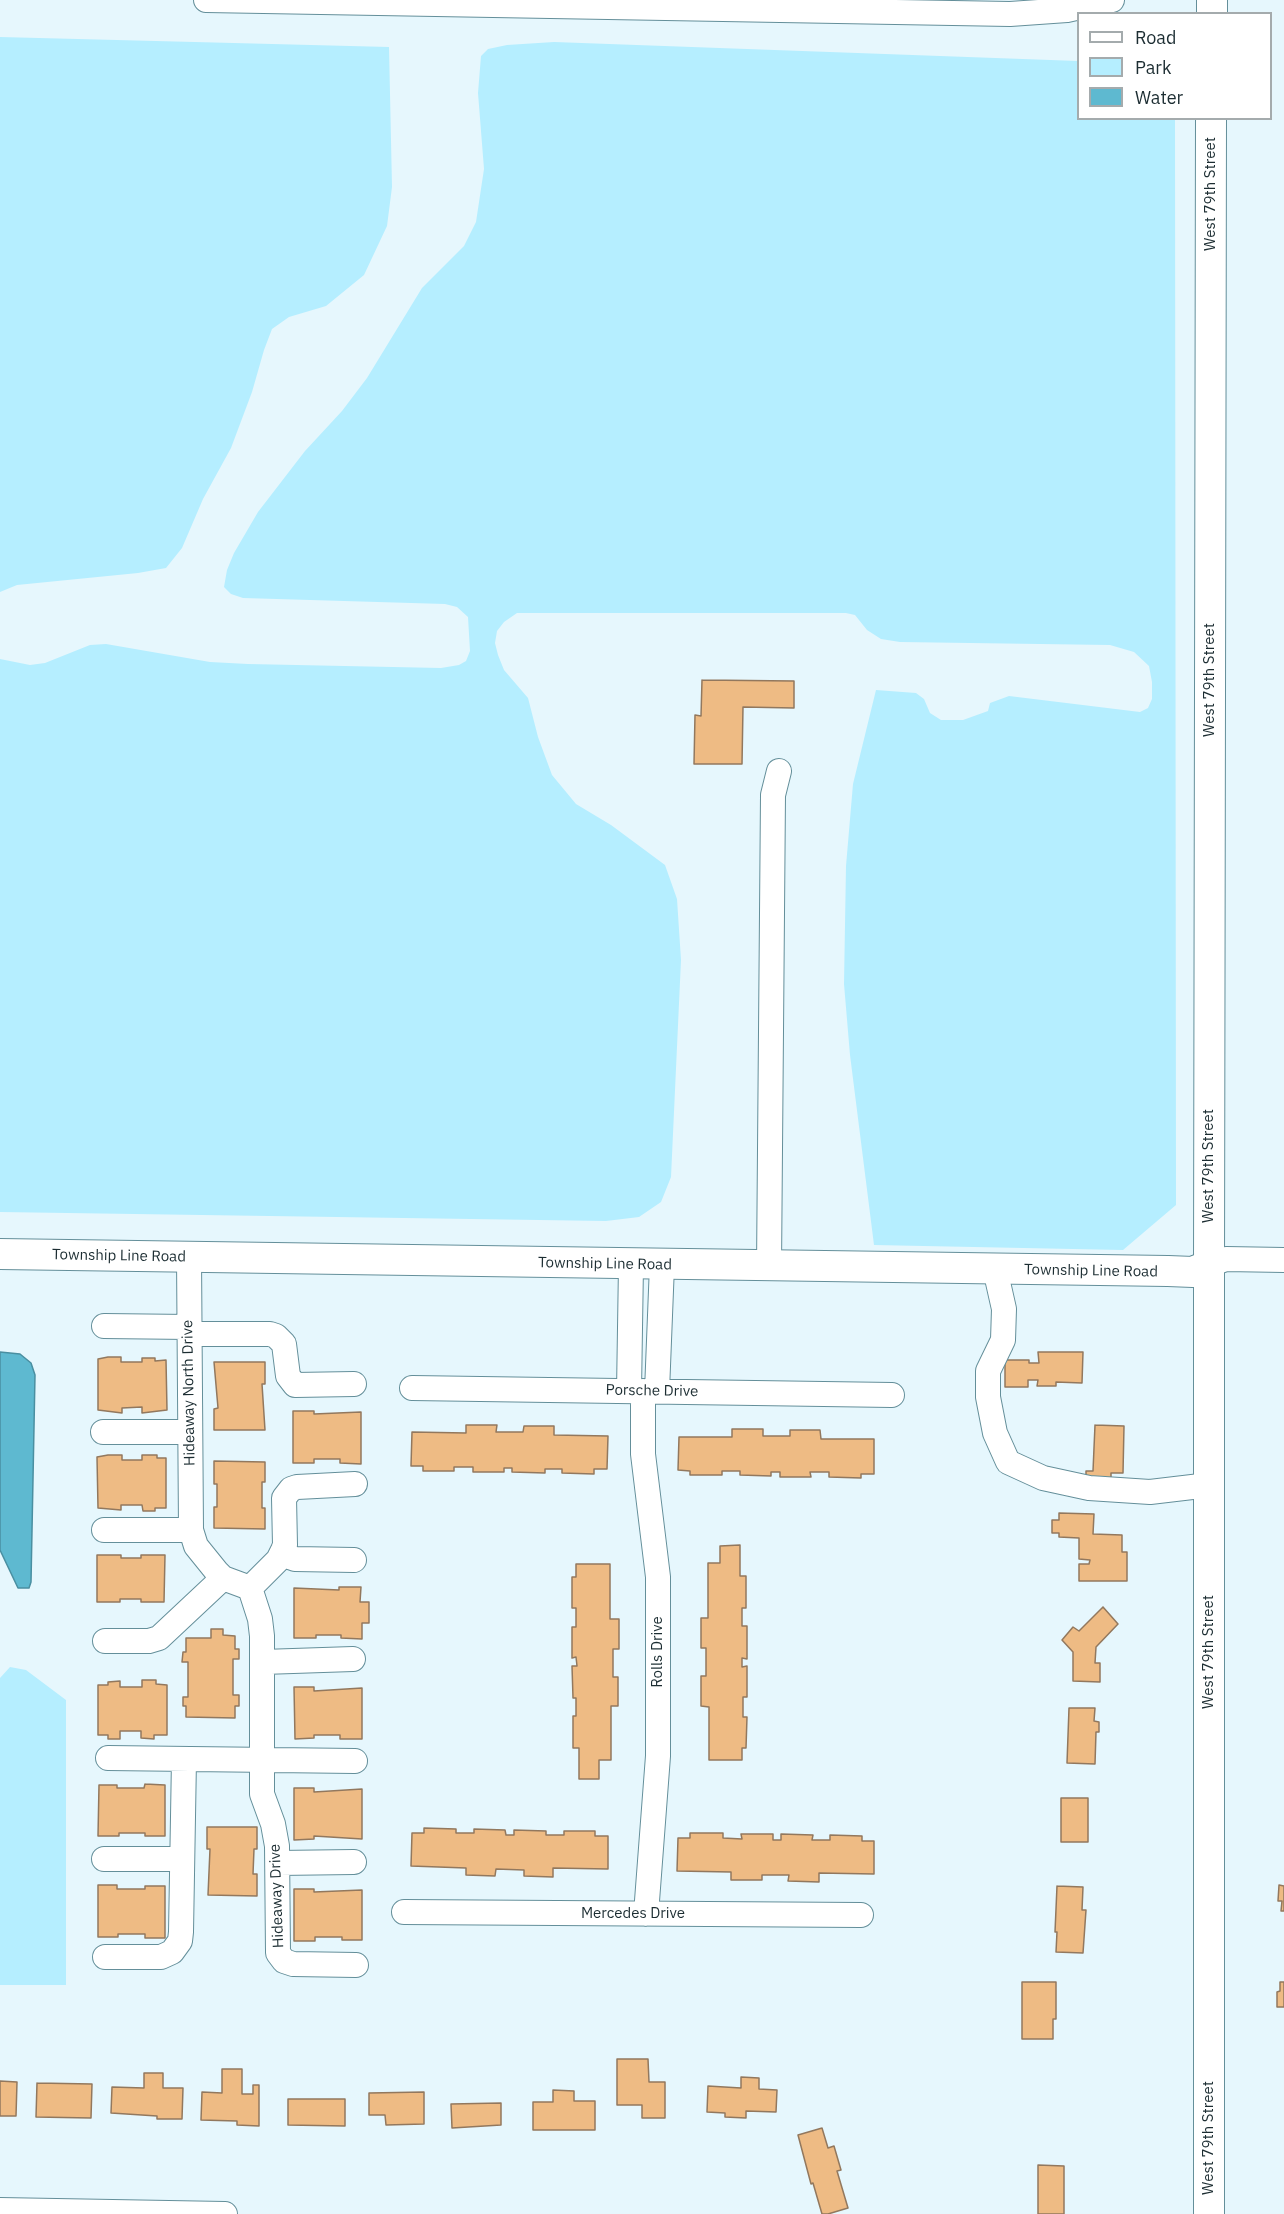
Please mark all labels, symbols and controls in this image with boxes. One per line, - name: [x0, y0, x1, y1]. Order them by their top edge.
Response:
- legend: [1077, 12, 1272, 120]
- text: Road: [1135, 26, 1176, 49]
- text: Park: [1135, 56, 1171, 79]
- text: Water: [1135, 86, 1183, 109]
- street label: West 79th Street: [1202, 137, 1220, 251]
- street label: West 79th Street: [1201, 623, 1219, 737]
- street label: West 79th Street: [1200, 1109, 1218, 1223]
- street label: Township Line Road: [52, 1246, 186, 1266]
- street label: Township Line Road: [538, 1254, 672, 1274]
- street label: Township Line Road: [1024, 1261, 1158, 1281]
- street label: Hideaway North Drive: [179, 1320, 199, 1466]
- street label: Porsche Drive: [606, 1381, 698, 1401]
- street label: West 79th Street: [1200, 1595, 1218, 1709]
- street label: Rolls Drive: [649, 1616, 667, 1688]
- street label: Hideaway Drive: [266, 1844, 288, 1948]
- street label: Mercedes Drive: [581, 1905, 685, 1923]
- street label: West 79th Street: [1200, 2081, 1218, 2195]

